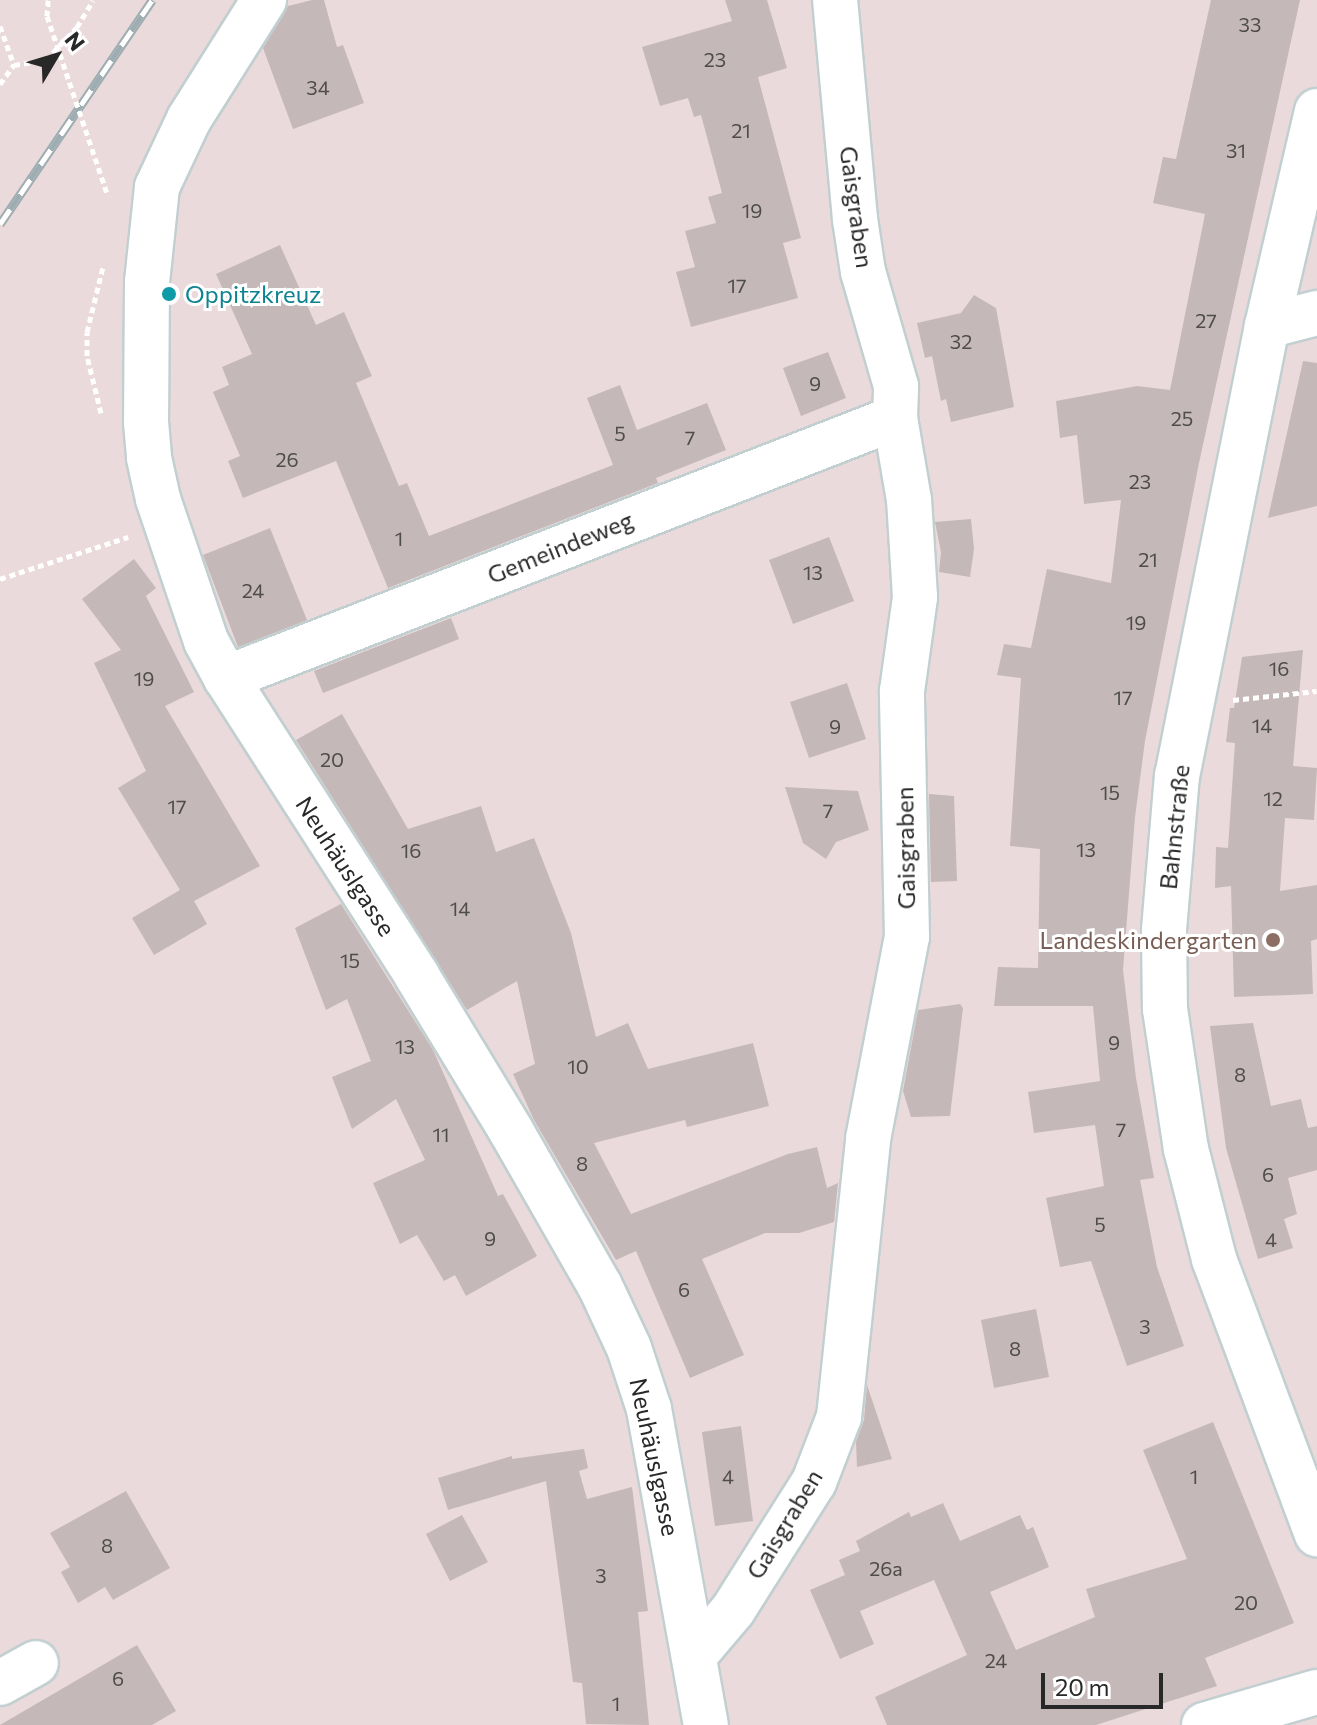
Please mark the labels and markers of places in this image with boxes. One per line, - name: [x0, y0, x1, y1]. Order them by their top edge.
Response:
- place label: Oppitzkreuz: [185, 280, 321, 308]
- marker: Oppitzkreuz: [160, 285, 178, 303]
- place label: Landeskindergarten: [1039, 926, 1257, 954]
- marker: Landeskindergarten: [1264, 931, 1282, 949]

